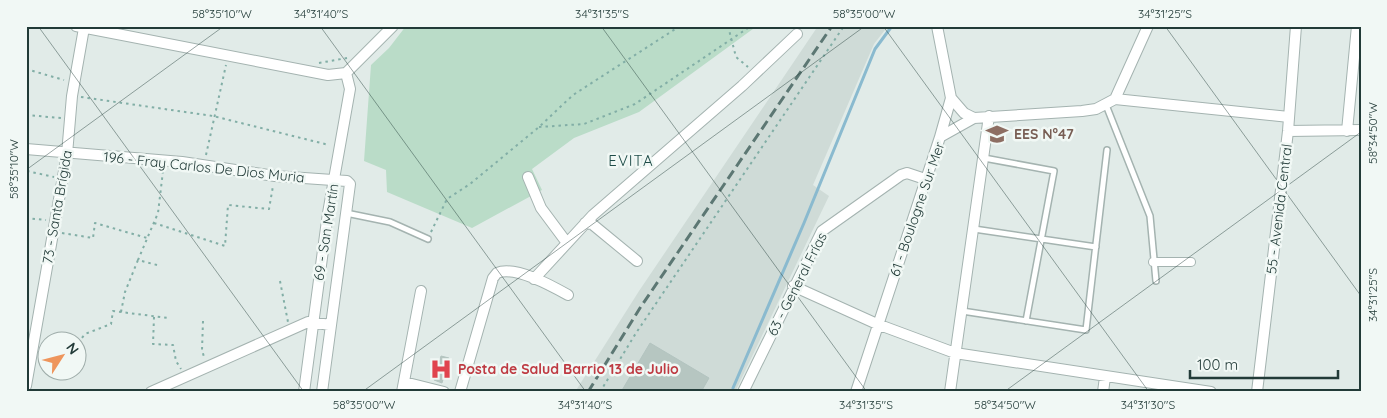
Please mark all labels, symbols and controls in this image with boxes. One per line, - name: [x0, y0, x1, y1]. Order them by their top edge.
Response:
- text: 58°35'10"W: [192, 6, 252, 21]
- text: 34°31'40"S: [294, 6, 348, 21]
- text: 34°31'35"S: [575, 6, 629, 21]
- text: 58°35'00"W: [833, 6, 896, 21]
- text: 34°31'25"S: [1138, 6, 1192, 21]
- text: 58°34'50"W: [1365, 102, 1380, 164]
- school or university icon: EES N°47: [984, 121, 1010, 147]
- place label: EES N°47: [1014, 125, 1074, 143]
- text: 58°35'10"W: [6, 139, 21, 199]
- street label: 61 - Boulogne Sur Mer: [885, 139, 949, 279]
- street label: 55 - Avenida Central: [1262, 143, 1296, 275]
- street label: 196 - Fray Carlos De Dios Muria: [103, 147, 305, 187]
- street label: 73 - Santa Brígida: [38, 149, 76, 265]
- district label: EVITA: [608, 151, 654, 170]
- street label: 69 - San Martín: [309, 182, 343, 282]
- street label: 63 - General Frías: [763, 229, 831, 339]
- text: 34°31'25"S: [1365, 268, 1380, 322]
- north arrow: [38, 330, 88, 380]
- text: N: [62, 339, 83, 358]
- scale bar: [1190, 348, 1337, 380]
- text: 100 m: [1197, 355, 1238, 374]
- hospital icon: Posta de Salud Barrio 13 de Julio: [428, 356, 454, 382]
- place label: Posta de Salud Barrio 13 de Julio: [458, 360, 679, 378]
- text: 58°35'00"W: [333, 397, 396, 412]
- text: 34°31'40"S: [558, 397, 612, 412]
- text: 34°31'35"S: [839, 397, 893, 412]
- text: 58°34'50"W: [974, 397, 1036, 412]
- text: 34°31'30"S: [1121, 397, 1175, 412]

